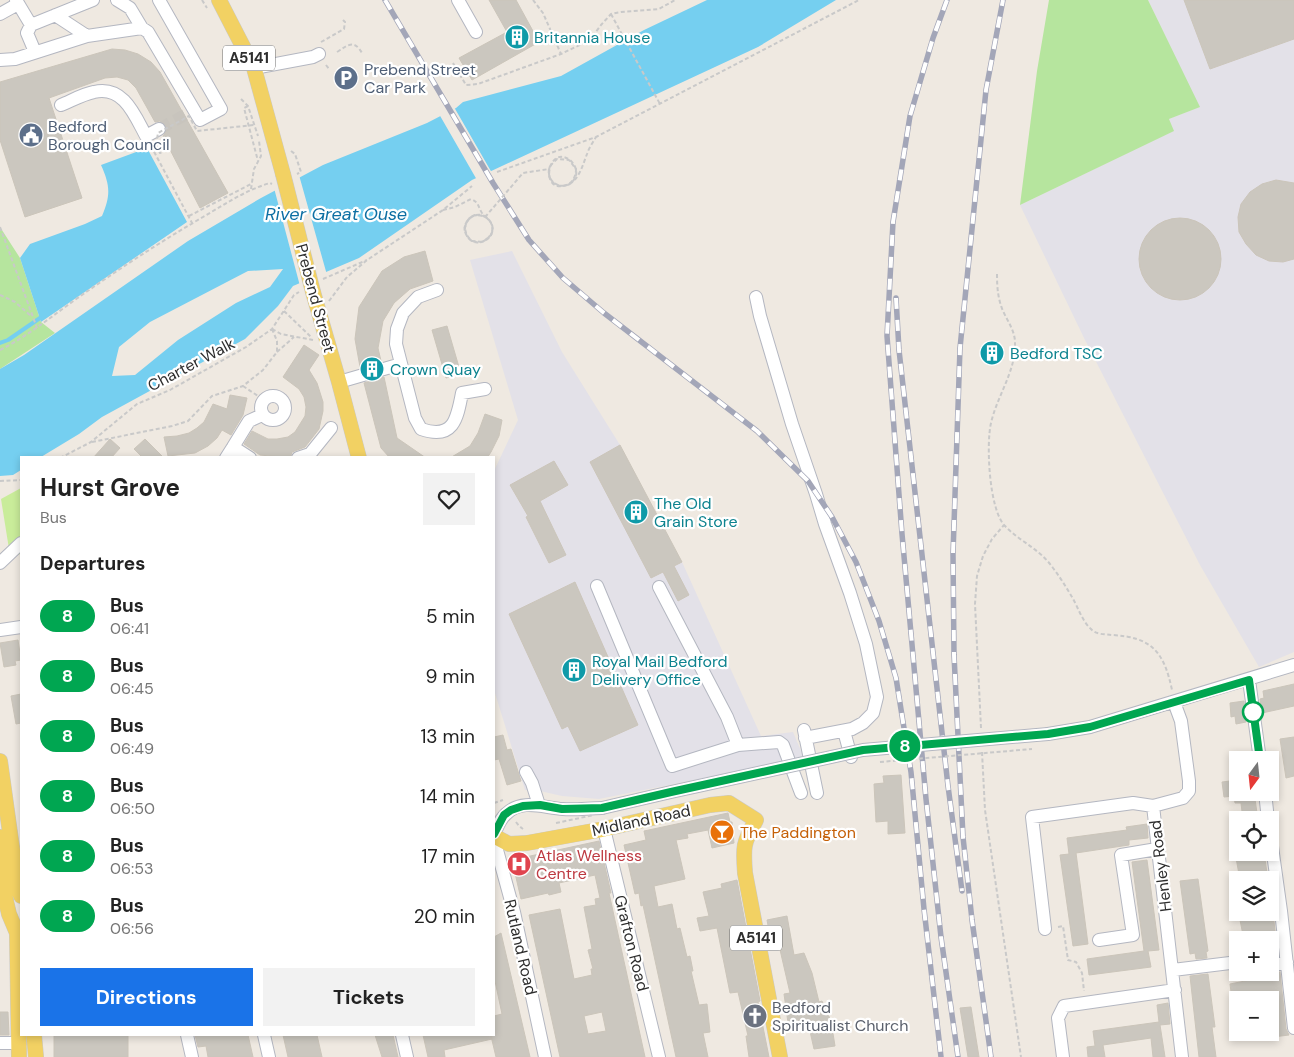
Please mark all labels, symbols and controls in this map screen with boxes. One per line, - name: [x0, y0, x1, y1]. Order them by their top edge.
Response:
- building icon: Britannia House: [504, 24, 530, 50]
- place label: Britannia House: [534, 27, 650, 48]
- road number: A5141: [223, 46, 275, 70]
- place label: Prebend Street Car Park: [364, 59, 476, 98]
- parking icon: Prebend Street Car Park: [333, 65, 359, 91]
- place label: Bedford Borough Council: [48, 116, 170, 155]
- public building icon: Bedford Borough Council: [18, 122, 44, 148]
- water label: River Great Ouse: [265, 202, 407, 226]
- street label: Prebend Street: [291, 241, 340, 355]
- street label: Charter Walk: [144, 333, 238, 396]
- building icon: Bedford TSC: [979, 340, 1005, 366]
- place label: Bedford TSC: [1010, 343, 1103, 364]
- building icon: Crown Quay: [359, 356, 385, 382]
- place label: Crown Quay: [390, 359, 481, 380]
- text: Hurst Grove: [40, 472, 180, 503]
- button: heart: [423, 473, 475, 525]
- place label: The Old Grain Store: [654, 493, 738, 532]
- building icon: The Old Grain Store: [623, 499, 649, 525]
- text: Bus: [40, 507, 67, 528]
- text: Departures: [40, 551, 145, 576]
- text: Bus: [110, 593, 144, 618]
- text: 8: [62, 604, 73, 628]
- text: 5 min: [426, 604, 475, 629]
- text: 06:41: [110, 618, 149, 639]
- place label: Royal Mail Bedford Delivery Office: [592, 651, 728, 690]
- text: Bus: [110, 653, 144, 678]
- building icon: Royal Mail Bedford Delivery Office: [561, 657, 587, 683]
- text: 8: [62, 664, 73, 688]
- text: 9 min: [426, 664, 475, 689]
- text: 06:45: [110, 678, 154, 699]
- unlabelled marker: [1242, 701, 1264, 723]
- text: Bus: [110, 713, 144, 738]
- text: 8: [62, 724, 73, 748]
- text: 13 min: [420, 724, 475, 749]
- line badge: 8: [889, 730, 921, 762]
- text: 8: [899, 734, 911, 758]
- text: 06:49: [110, 738, 154, 759]
- north arrow: [1229, 751, 1279, 801]
- map controls: [1229, 751, 1279, 1041]
- text: Bus: [110, 773, 144, 798]
- text: 8: [62, 784, 73, 808]
- text: 14 min: [420, 784, 475, 809]
- text: 06:50: [110, 798, 155, 819]
- street label: Midland Road: [590, 800, 692, 841]
- button: locate: [1229, 811, 1279, 861]
- bar icon: The Paddington: [709, 819, 735, 845]
- street label: Henley Road: [1144, 819, 1177, 913]
- place label: The Paddington: [740, 822, 856, 843]
- text: Bus: [110, 833, 144, 858]
- text: 8: [62, 844, 73, 868]
- text: 17 min: [421, 844, 475, 869]
- place label: Atlas Wellness Centre: [536, 845, 642, 884]
- hospital icon: Atlas Wellness Centre: [506, 851, 532, 877]
- text: 06:53: [110, 858, 153, 879]
- button: layers: [1229, 871, 1279, 921]
- text: Bus: [110, 893, 144, 918]
- street label: Grafton Road: [609, 893, 654, 993]
- street label: Rutland Road: [499, 897, 542, 997]
- text: 8: [62, 904, 73, 928]
- text: 20 min: [414, 904, 475, 929]
- text: 06:56: [110, 918, 154, 939]
- road number: A5141: [730, 926, 782, 950]
- button: +: [1229, 931, 1279, 981]
- button: Directions: [40, 968, 253, 1026]
- button: Tickets: [263, 968, 475, 1026]
- button: −: [1229, 991, 1279, 1041]
- place label: Bedford Spiritualist Church: [772, 997, 908, 1036]
- church icon: Bedford Spiritualist Church: [742, 1003, 768, 1029]

